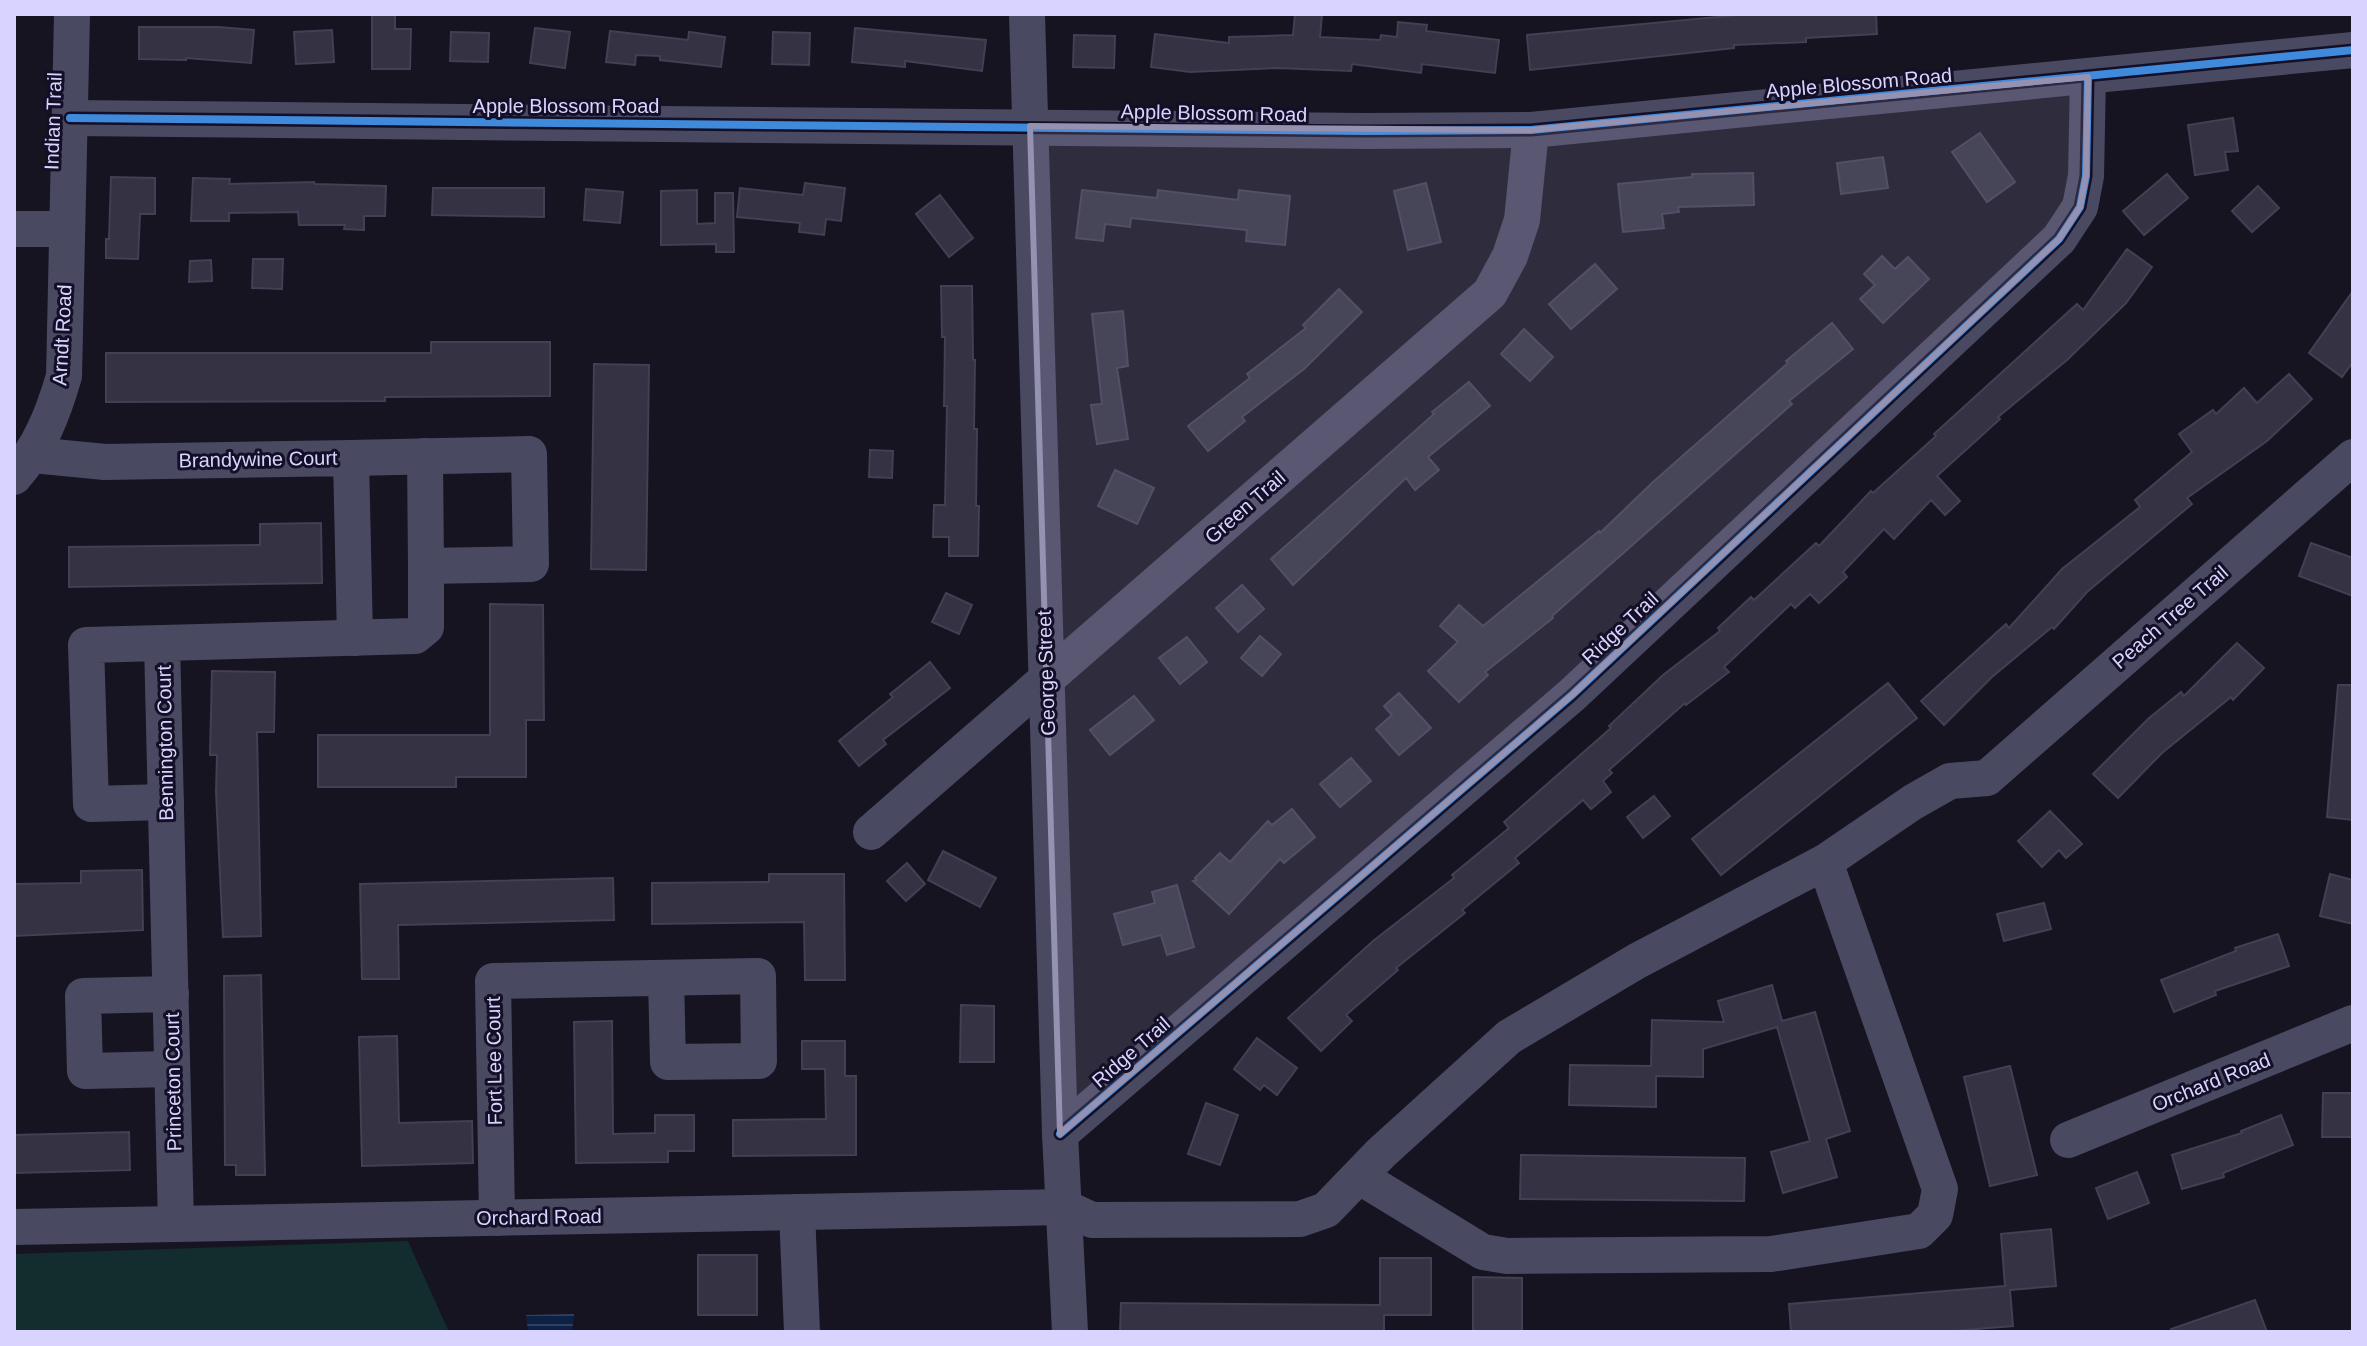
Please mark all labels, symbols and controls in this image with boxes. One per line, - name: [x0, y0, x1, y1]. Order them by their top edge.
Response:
- street label: Apple Blossom Road: [1765, 64, 1953, 102]
- street label: Indian Trail: [40, 72, 66, 170]
- street label: Apple Blossom Road: [473, 95, 659, 117]
- street label: Apple Blossom Road: [1120, 100, 1308, 126]
- street label: Arndt Road: [48, 284, 76, 386]
- street label: Brandywine Court: [178, 447, 338, 471]
- street label: Green Trail: [1200, 466, 1290, 548]
- street label: Peach Tree Trail: [2108, 561, 2232, 673]
- street label: Ridge Trail: [1578, 587, 1662, 669]
- street label: George Street: [1033, 609, 1059, 736]
- street label: Bennington Court: [153, 665, 177, 821]
- street label: Fort Lee Court: [482, 996, 506, 1126]
- street label: Princeton Court: [161, 1012, 185, 1152]
- street label: Ridge Trail: [1088, 1012, 1174, 1092]
- street label: Orchard Road: [2149, 1048, 2273, 1116]
- street label: Orchard Road: [476, 1205, 602, 1229]

